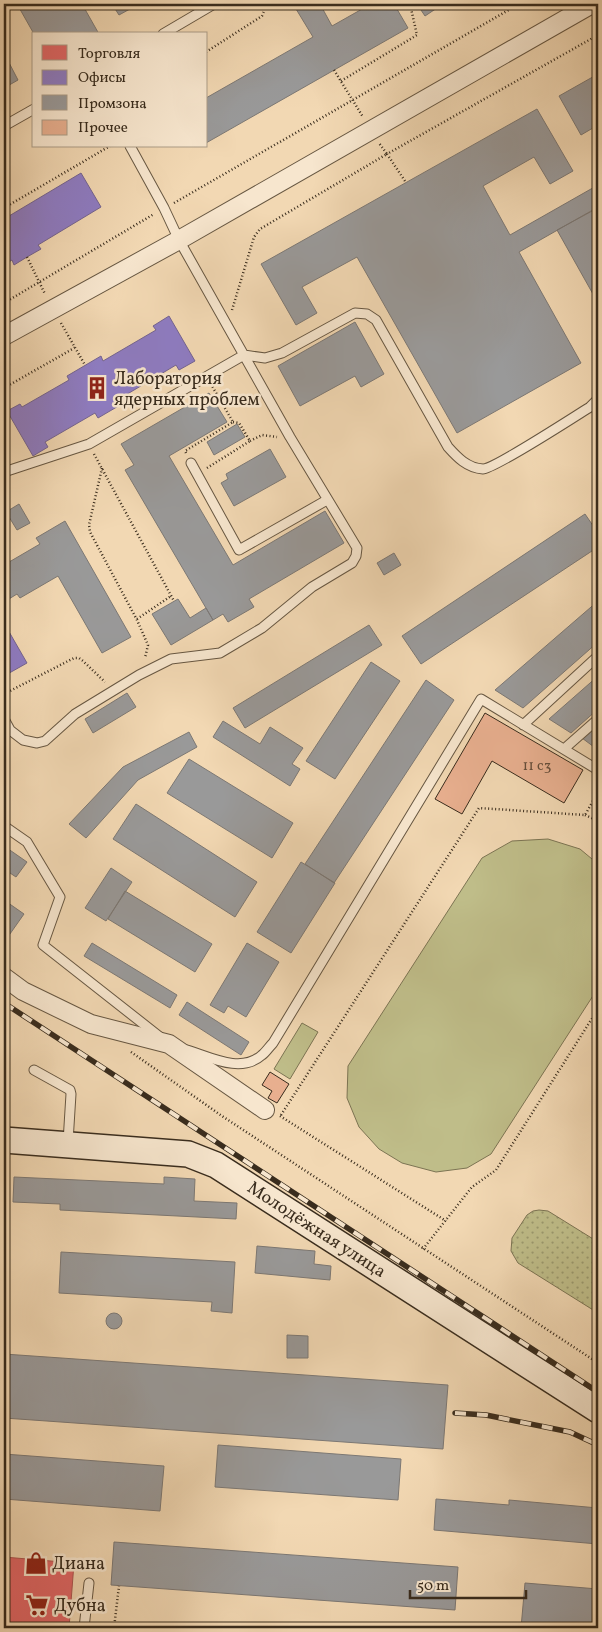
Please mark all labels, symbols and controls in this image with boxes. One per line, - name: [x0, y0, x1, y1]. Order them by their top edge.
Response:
- legend: [32, 32, 208, 148]
- text: Торговля: [78, 44, 140, 65]
- text: Офисы: [78, 68, 126, 89]
- text: Промзона: [78, 94, 147, 115]
- text: Прочее: [78, 118, 128, 139]
- place label: Лаборатория ядерных проблем: [114, 367, 260, 413]
- building icon: Лаборатория ядерных проблем: [84, 375, 110, 401]
- house number: 11 с3: [522, 756, 552, 777]
- street label: Молодёжная улица: [242, 1176, 390, 1285]
- shop icon: Диана: [23, 1550, 49, 1576]
- place label: Диана: [52, 1552, 105, 1577]
- scale bar: [410, 1567, 526, 1599]
- text: 50 m: [417, 1576, 449, 1597]
- supermarket icon: Дубна: [24, 1592, 50, 1618]
- place label: Дубна: [54, 1594, 106, 1619]

